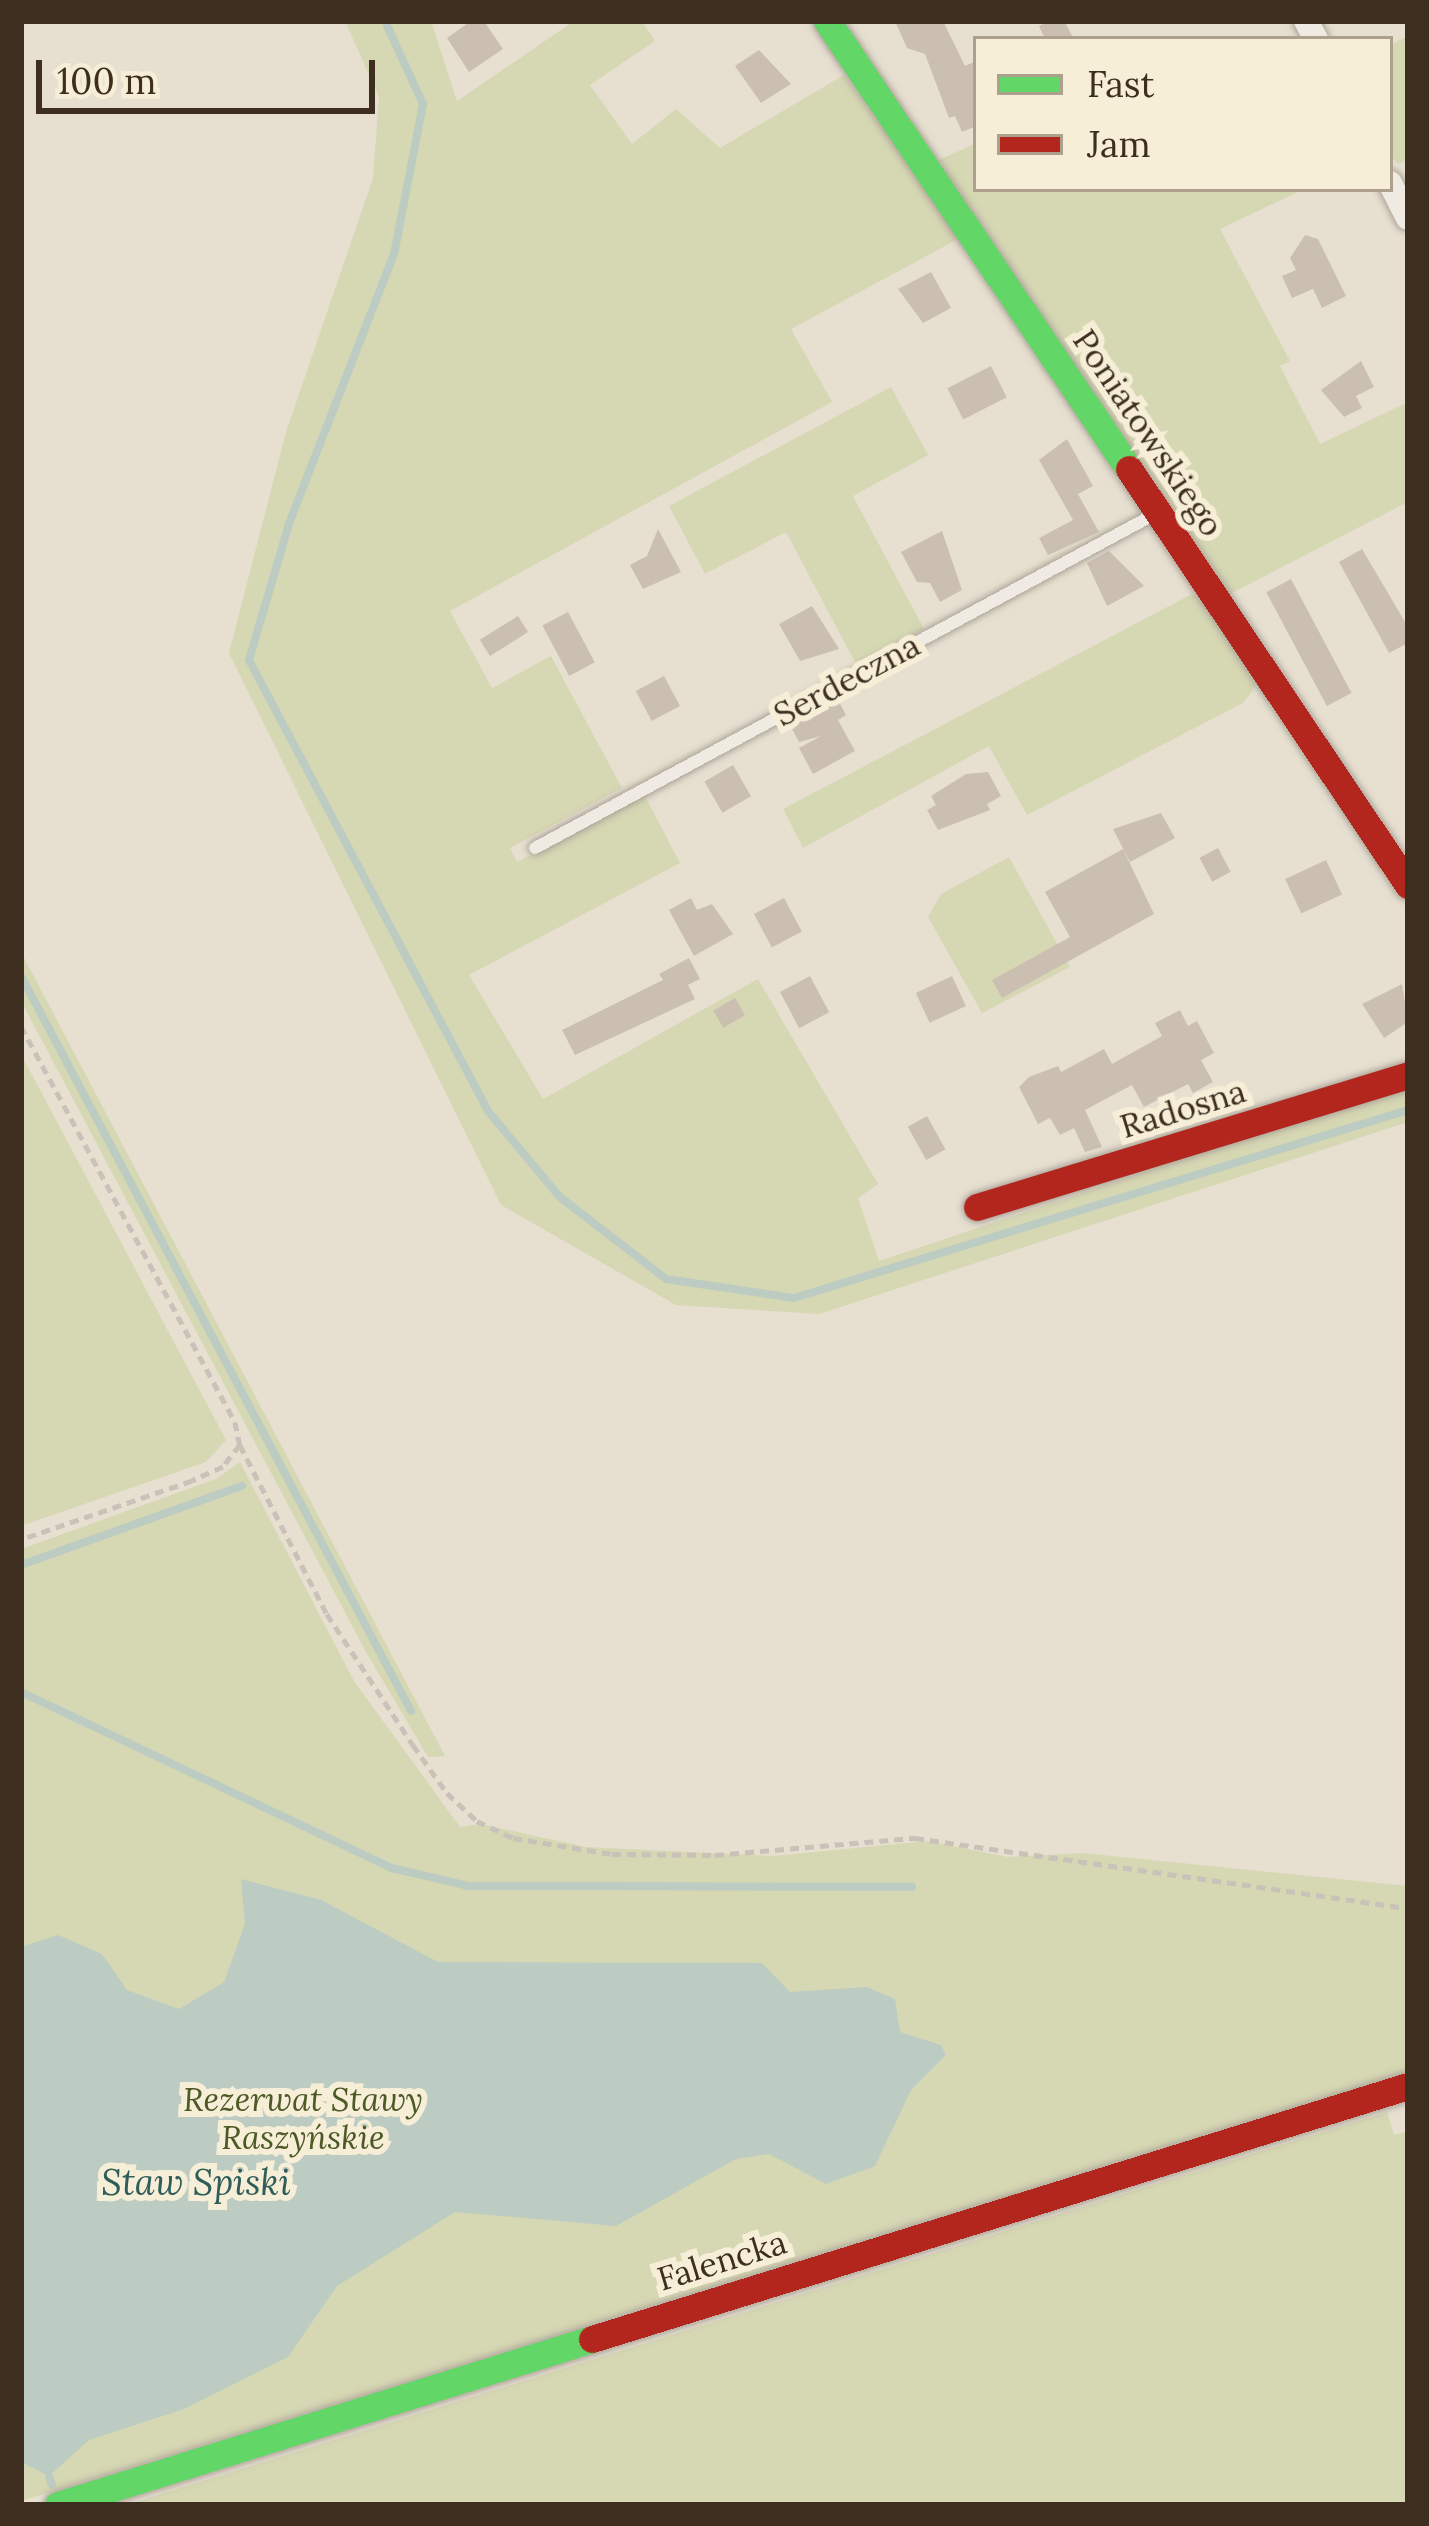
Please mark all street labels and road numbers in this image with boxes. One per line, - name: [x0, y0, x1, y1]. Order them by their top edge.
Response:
- street label: Poniatowskiego: [1064, 322, 1232, 544]
- street label: Serdeczna: [767, 625, 927, 735]
- street label: Radosna: [1115, 1071, 1251, 1147]
- street label: Falencka: [653, 2223, 791, 2299]

